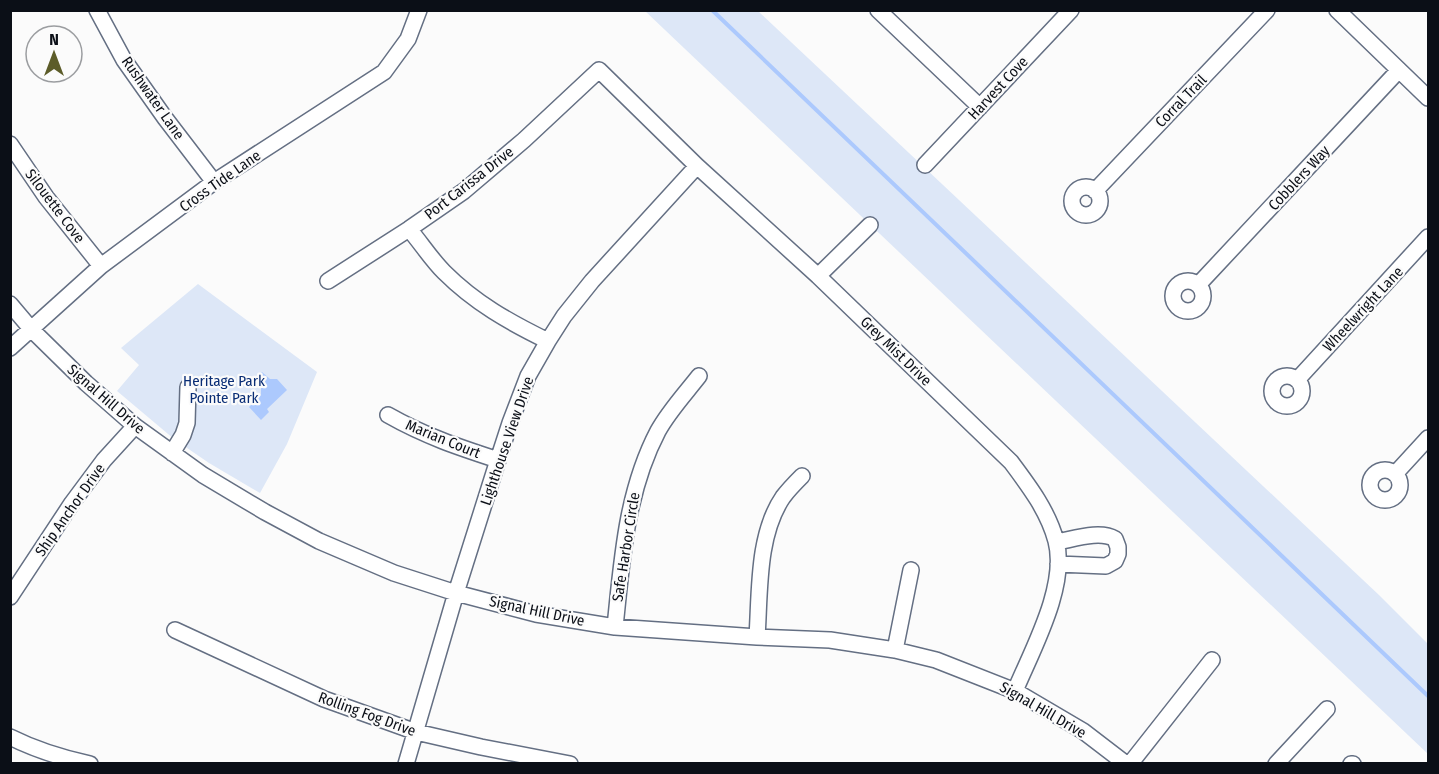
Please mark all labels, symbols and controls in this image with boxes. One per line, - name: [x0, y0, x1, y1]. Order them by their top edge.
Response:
- north arrow: [24, 24, 84, 84]
- text: N: [49, 30, 59, 49]
- street label: Rushwater Lane: [118, 53, 188, 143]
- street label: Harvest Cove: [964, 53, 1032, 123]
- street label: Corral Trail: [1152, 71, 1211, 131]
- street label: Cobblers Way: [1264, 142, 1334, 214]
- street label: Port Carissa Drive: [421, 143, 517, 223]
- street label: Cross Tide Lane: [176, 146, 264, 216]
- street label: Silouette Cove: [21, 165, 89, 247]
- street label: Wheelwright Lane: [1319, 263, 1407, 355]
- street label: Grey Mist Drive: [857, 313, 935, 389]
- street label: Signal Hill Drive: [64, 360, 148, 438]
- park label: Heritage Park Pointe Park: [183, 372, 265, 407]
- street label: Lighthouse View Drive: [476, 374, 538, 508]
- street label: Marian Court: [403, 416, 483, 462]
- street label: Ship Anchor Drive: [31, 460, 109, 560]
- street label: Safe Harbor Circle: [608, 491, 644, 603]
- street label: Signal Hill Drive: [488, 592, 586, 630]
- street label: Signal Hill Drive: [997, 678, 1089, 742]
- street label: Rolling Fog Drive: [316, 688, 418, 740]

